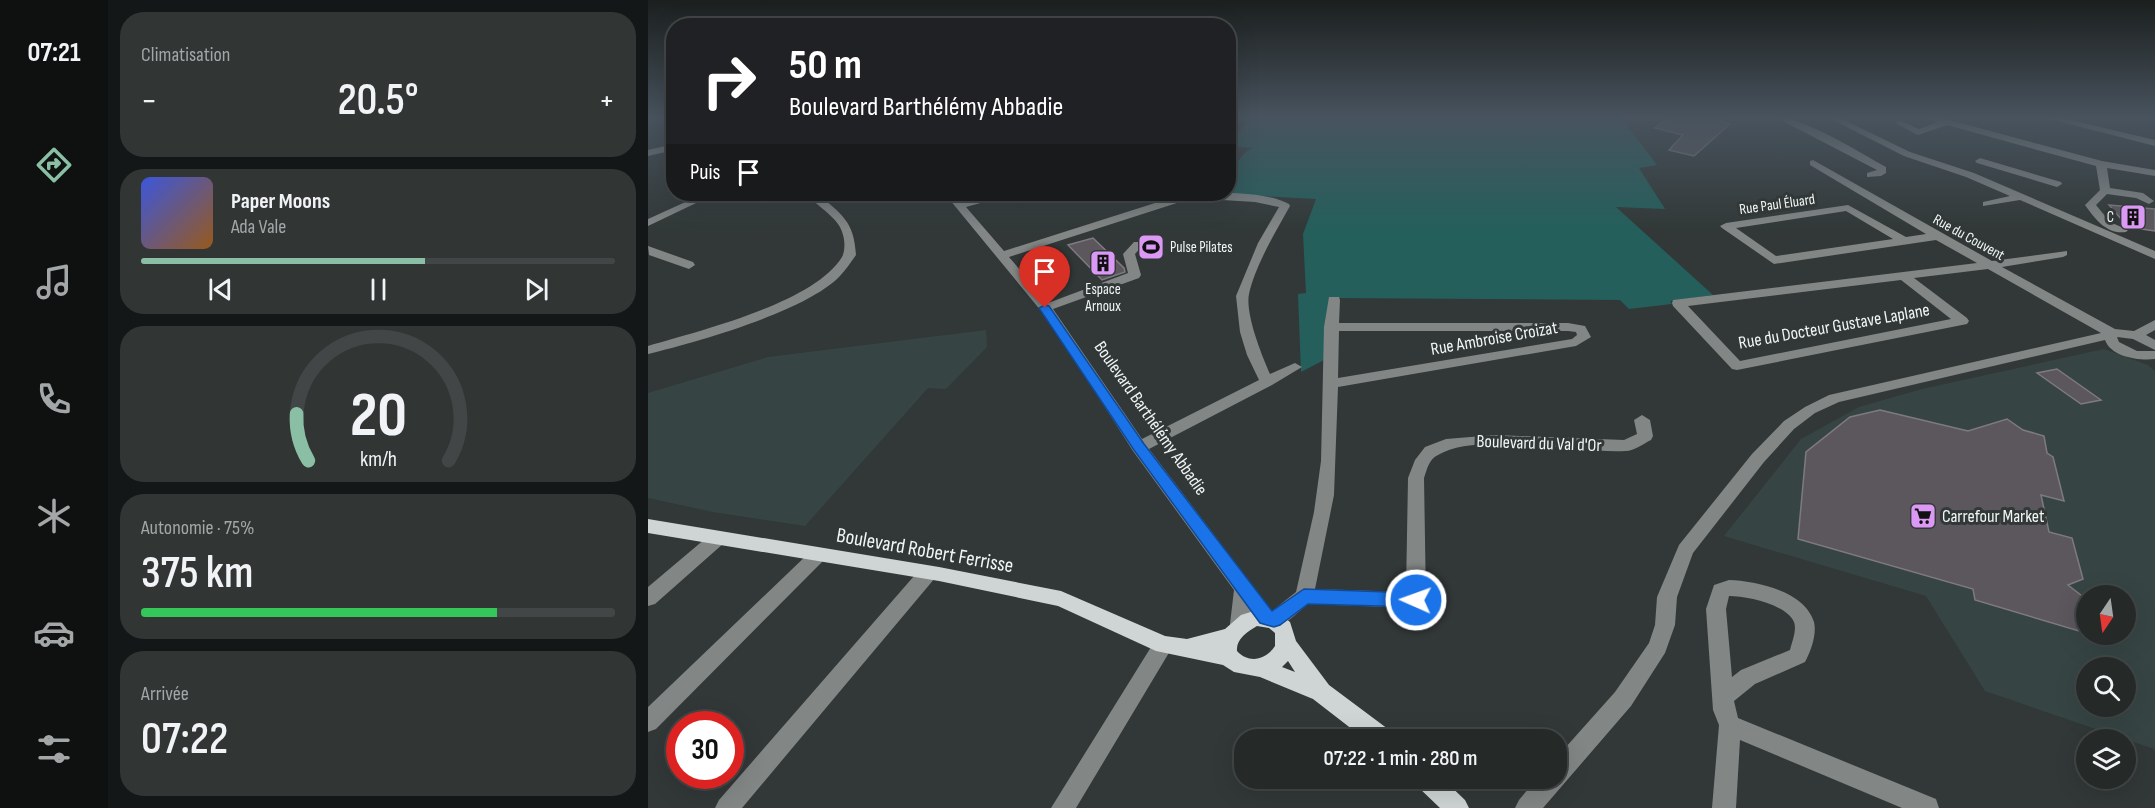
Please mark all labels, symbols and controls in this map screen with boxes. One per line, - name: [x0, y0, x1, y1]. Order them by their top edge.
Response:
- text: 07:21: [28, 37, 80, 69]
- text: 50 m: [789, 40, 862, 91]
- icon: right: [690, 42, 768, 120]
- text: Climatisation: [141, 43, 230, 67]
- text: 20.5°: [337, 73, 419, 128]
- text: −: [141, 81, 157, 121]
- text: +: [599, 81, 615, 121]
- text: Boulevard Barthélémy Abbadie: [789, 91, 1063, 123]
- icon: directions: [33, 144, 75, 186]
- icon: arrive: [732, 156, 765, 189]
- text: Puis: [690, 159, 720, 186]
- text: Paper Moons: [231, 188, 330, 215]
- street label: Rue Paul Éluard: [1738, 190, 1816, 219]
- building icon: C: [2118, 202, 2148, 232]
- place label: C: [2107, 208, 2114, 227]
- street label: Rue du Couvent: [1930, 210, 2008, 265]
- text: Ada Vale: [231, 215, 286, 239]
- sports icon: Pulse Pilates: [1136, 232, 1166, 262]
- place label: Pulse Pilates: [1170, 238, 1233, 257]
- pin: [1019, 246, 1070, 308]
- building icon: Espace Arnoux: [1088, 248, 1118, 278]
- icon: arrive: [1028, 255, 1061, 288]
- icon: music: [33, 261, 75, 303]
- icon: previous: [204, 273, 237, 306]
- icon: pause: [362, 273, 395, 306]
- icon: next: [520, 273, 553, 306]
- place label: Espace Arnoux: [1084, 280, 1121, 316]
- street label: Rue du Docteur Gustave Laplane: [1737, 299, 1931, 354]
- street label: Rue Ambroise Croizat: [1429, 317, 1560, 360]
- street label: Boulevard Barthélémy Abbadie: [1090, 337, 1212, 499]
- icon: phone: [33, 378, 75, 420]
- text: 20: [349, 379, 407, 454]
- street label: Boulevard du Val d'Or: [1476, 431, 1602, 456]
- text: km/h: [359, 447, 397, 472]
- icon: climate: [33, 495, 75, 537]
- supermarket icon: Carrefour Market: [1908, 501, 1938, 531]
- place label: Carrefour Market: [1942, 506, 2045, 527]
- text: Autonomie · 75%: [141, 516, 254, 540]
- street label: Boulevard Robert Ferrisse: [834, 523, 1015, 578]
- text: 375 km: [141, 546, 253, 601]
- position arrow: [1384, 568, 1448, 632]
- north arrow: [2076, 585, 2136, 645]
- map controls: [2076, 585, 2136, 789]
- icon: car: [33, 612, 75, 654]
- button: search: [2076, 657, 2136, 717]
- text: Arrivée: [141, 682, 189, 706]
- speed limit sign: 30: [666, 711, 744, 789]
- text: 07:22: [141, 712, 228, 767]
- icon: filters: [33, 728, 75, 770]
- button: layers: [2076, 729, 2136, 789]
- text: 07:22 · 1 min · 280 m: [1324, 745, 1477, 772]

